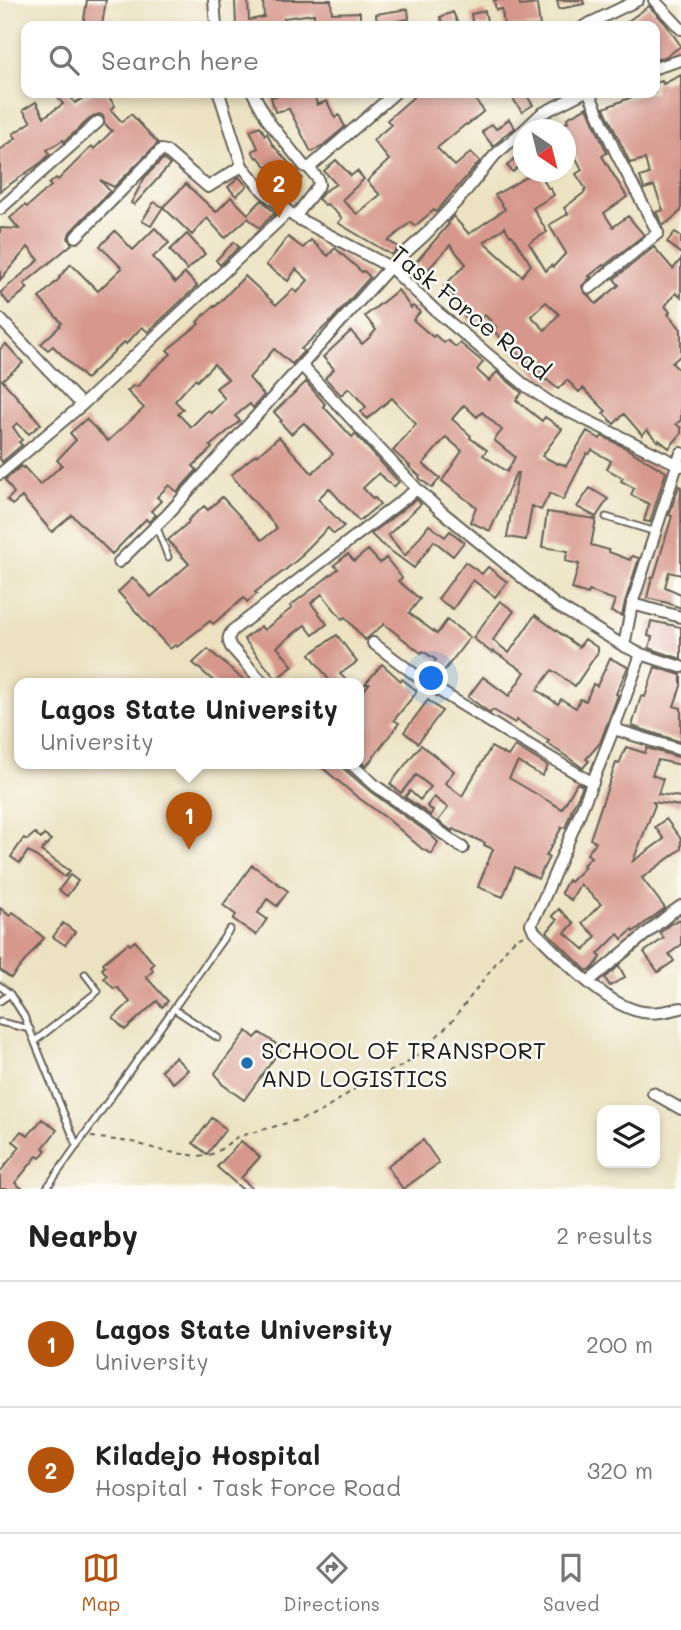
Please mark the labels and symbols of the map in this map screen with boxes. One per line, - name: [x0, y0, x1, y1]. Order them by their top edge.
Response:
- north arrow: [513, 119, 576, 182]
- pin: 2: [256, 160, 302, 218]
- street label: Task Force Road: [385, 238, 557, 386]
- your location: [414, 661, 448, 695]
- pin: 1: [166, 792, 212, 850]
- place label: SCHOOL OF TRANSPORT AND LOGISTICS: [261, 1034, 546, 1093]
- marker: SCHOOL OF TRANSPORT AND LOGISTICS: [239, 1055, 255, 1071]

